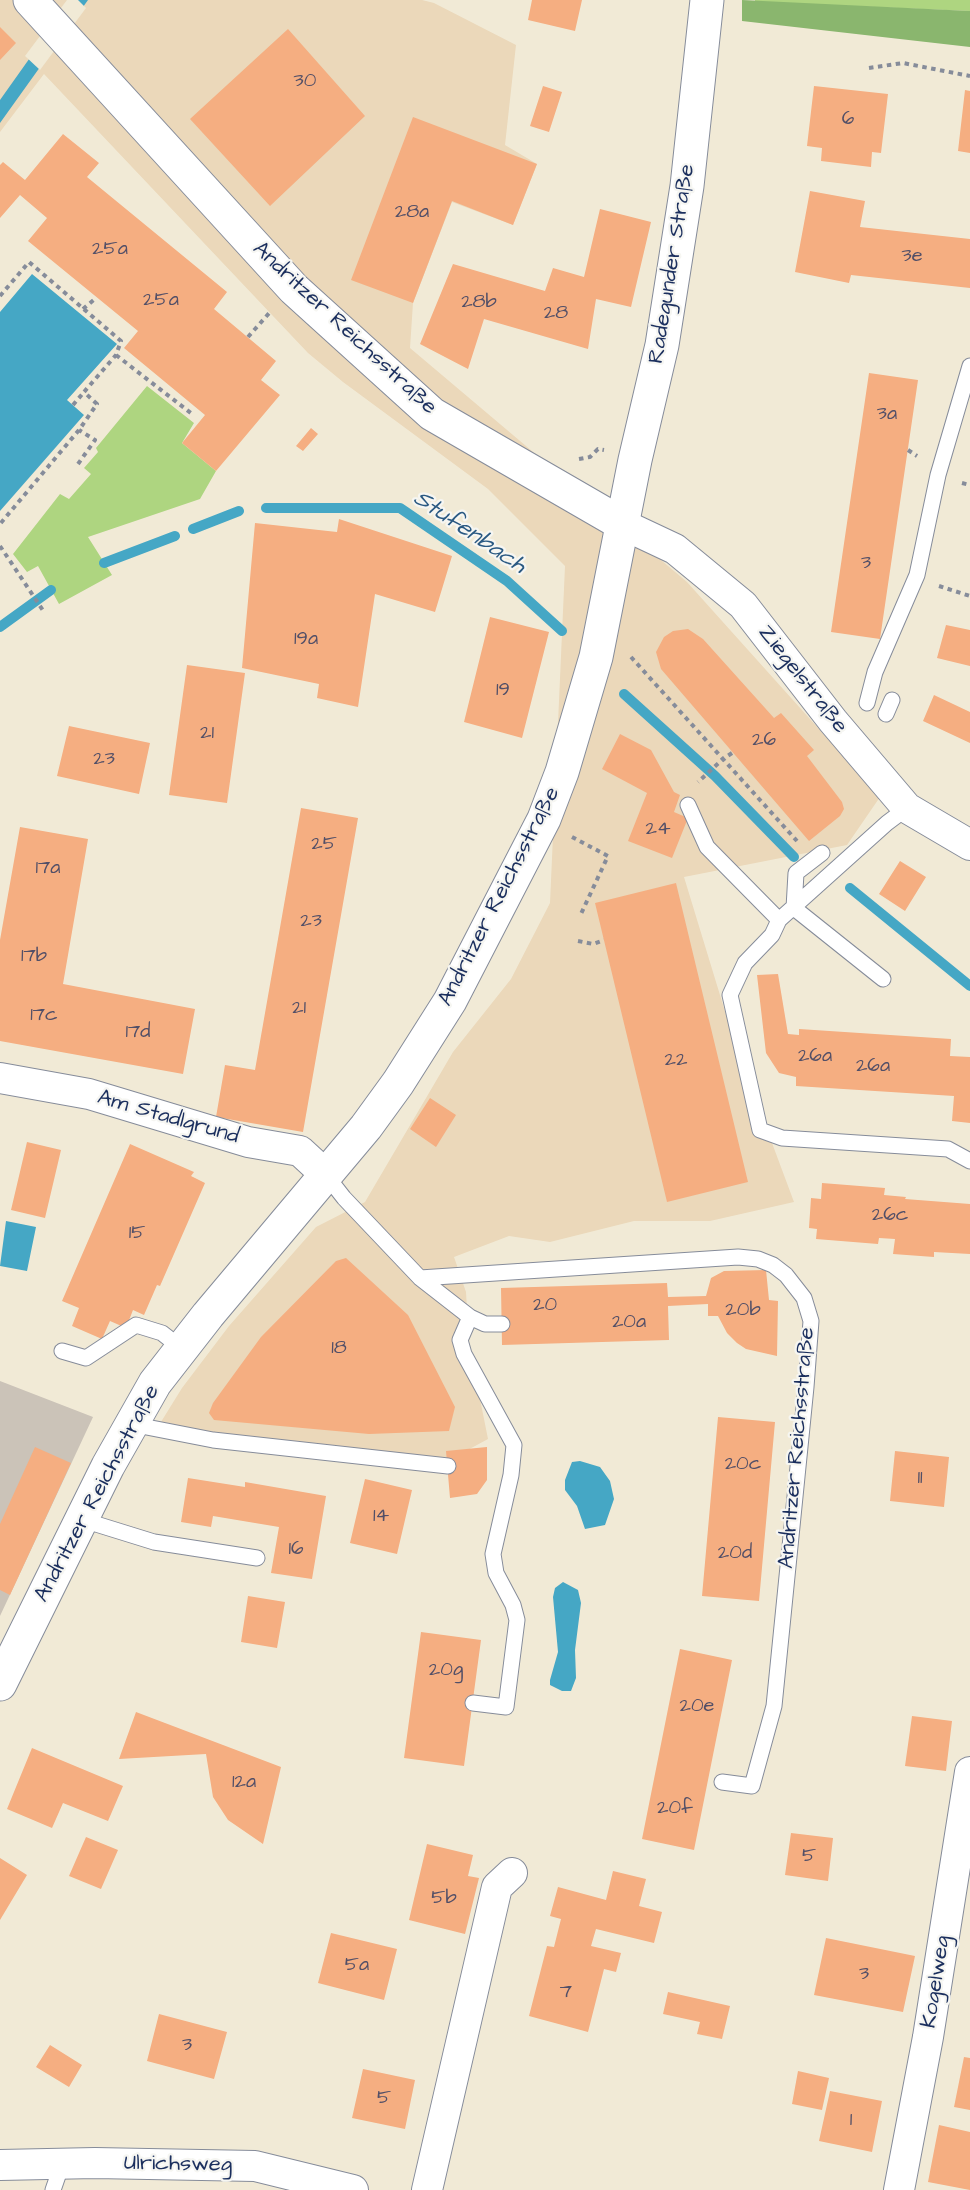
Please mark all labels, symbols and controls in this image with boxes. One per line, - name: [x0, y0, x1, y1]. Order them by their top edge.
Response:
- house number: 30: [294, 70, 316, 94]
- house number: 6: [842, 108, 854, 132]
- street label: Radegunder Straße: [644, 162, 702, 366]
- house number: 28a: [395, 201, 429, 225]
- street label: Andritzer Reichsstraße: [246, 237, 442, 421]
- house number: 25a: [92, 238, 128, 262]
- house number: 3e: [902, 245, 922, 269]
- house number: 25a: [143, 289, 179, 313]
- house number: 28b: [461, 291, 497, 315]
- house number: 28: [544, 302, 568, 326]
- house number: 3a: [877, 403, 897, 427]
- water label: Stufenbach: [407, 485, 531, 581]
- house number: 3: [861, 552, 871, 576]
- street label: Ziegelstraße: [752, 621, 852, 739]
- house number: 19a: [294, 628, 318, 652]
- house number: 19: [496, 679, 510, 703]
- house number: 21: [200, 722, 214, 746]
- house number: 26: [752, 729, 776, 753]
- house number: 23: [93, 748, 115, 772]
- street label: Andritzer Reichsstraße: [433, 783, 567, 1011]
- house number: 24: [645, 818, 671, 842]
- house number: 25: [311, 833, 337, 857]
- house number: 17a: [35, 857, 61, 881]
- house number: 23: [300, 910, 322, 934]
- house number: 17b: [21, 945, 47, 969]
- house number: 21: [292, 997, 306, 1021]
- house number: 17c: [30, 1004, 58, 1028]
- house number: 17d: [125, 1021, 151, 1045]
- house number: 26a: [798, 1045, 832, 1069]
- house number: 22: [665, 1049, 687, 1073]
- house number: 26a: [856, 1055, 890, 1079]
- street label: Am Stadlgrund: [94, 1085, 242, 1151]
- house number: 26c: [872, 1204, 908, 1228]
- house number: 15: [129, 1222, 145, 1246]
- house number: 20: [533, 1294, 557, 1318]
- house number: 20b: [725, 1299, 761, 1323]
- house number: 20a: [612, 1311, 646, 1335]
- street label: Andritzer Reichsstraße: [774, 1326, 822, 1570]
- house number: 18: [331, 1337, 347, 1361]
- street label: Andritzer Reichsstraße: [30, 1381, 166, 1607]
- house number: 20c: [725, 1453, 761, 1477]
- house number: 11: [917, 1467, 923, 1491]
- house number: 14: [373, 1505, 389, 1529]
- house number: 16: [288, 1538, 304, 1562]
- house number: 20d: [718, 1542, 752, 1566]
- house number: 20g: [429, 1659, 463, 1683]
- house number: 20e: [680, 1695, 714, 1719]
- house number: 12a: [232, 1771, 256, 1795]
- house number: 20f: [657, 1797, 693, 1821]
- house number: 5: [802, 1845, 816, 1869]
- house number: 5b: [431, 1887, 457, 1911]
- street label: Kogelweg: [917, 1934, 957, 2030]
- house number: 5a: [345, 1954, 369, 1978]
- house number: 3: [859, 1963, 869, 1987]
- house number: 7: [560, 1981, 572, 2005]
- house number: 3: [182, 2034, 192, 2058]
- house number: 5: [377, 2087, 391, 2111]
- house number: 1: [850, 2109, 852, 2133]
- street label: Ulrichsweg: [124, 2151, 232, 2179]

